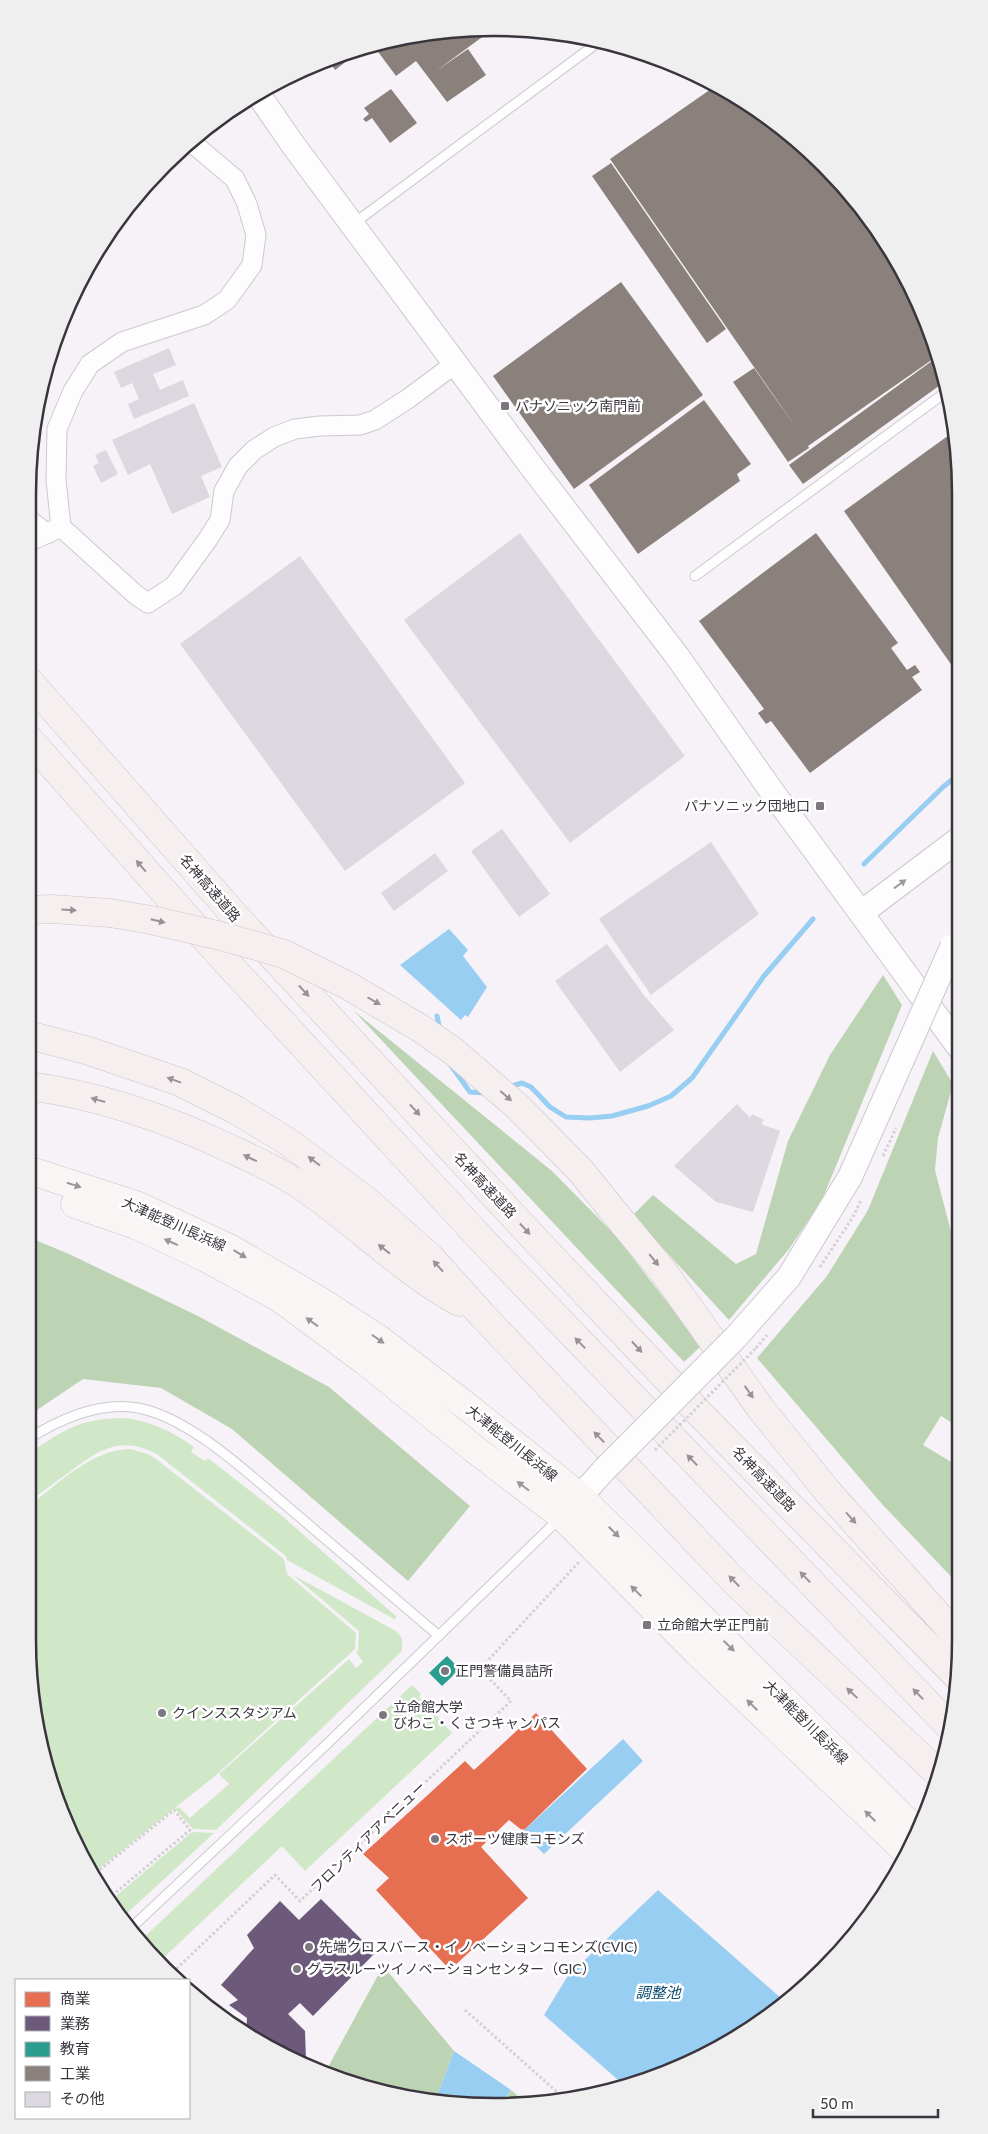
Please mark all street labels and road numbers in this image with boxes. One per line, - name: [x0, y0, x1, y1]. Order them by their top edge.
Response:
- street label: 名神高速道路: [176, 850, 244, 925]
- street label: 名神高速道路: [451, 1148, 520, 1221]
- street label: 大津能登川長浜線: [120, 1193, 229, 1254]
- street label: 大津能登川長浜線: [463, 1401, 561, 1484]
- street label: 名神高速道路: [729, 1443, 800, 1515]
- street label: 大津能登川長浜線: [761, 1676, 852, 1767]
- street label: フロンティアアベニュー: [307, 1777, 429, 1896]

